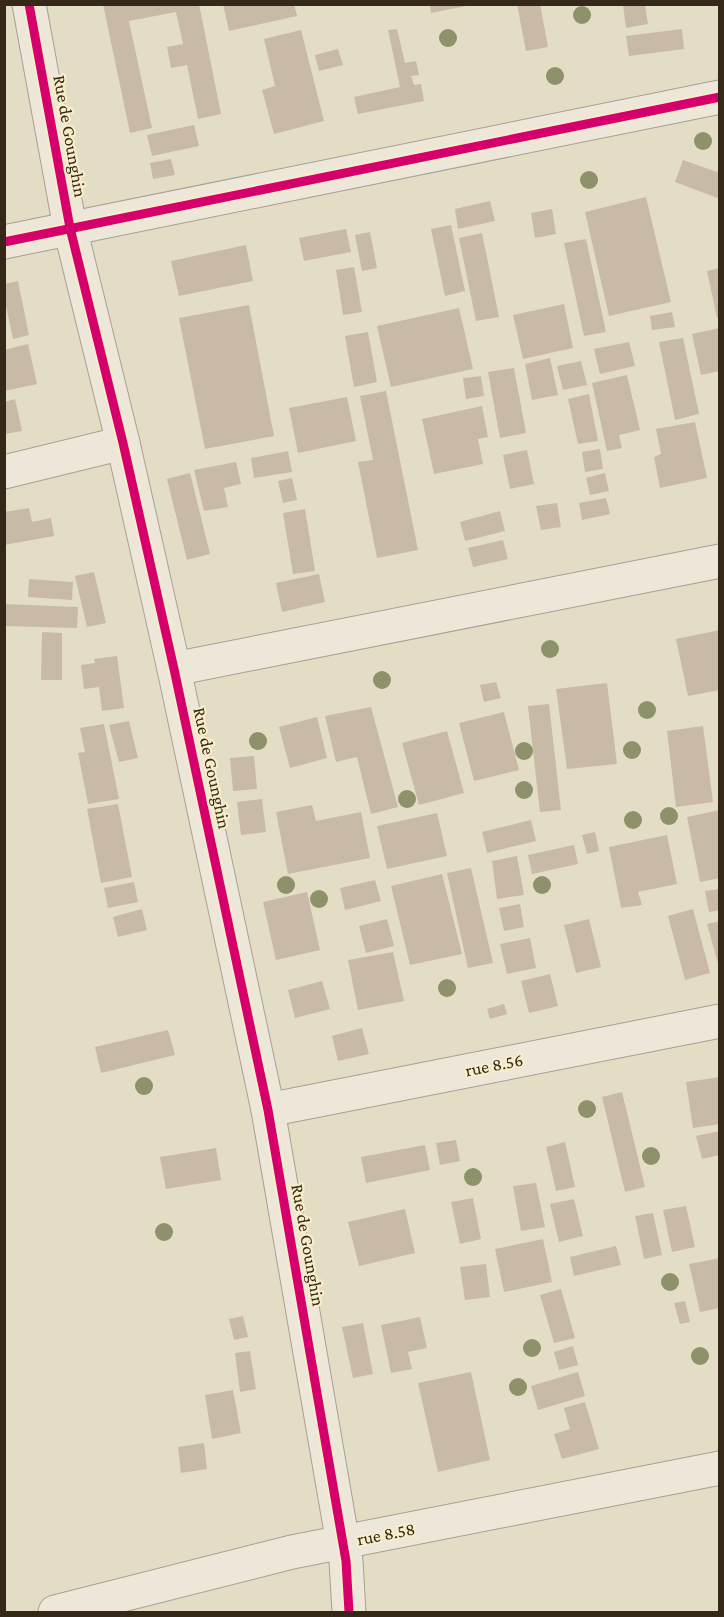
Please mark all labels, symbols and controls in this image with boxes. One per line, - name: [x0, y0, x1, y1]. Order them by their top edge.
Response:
- street label: Rue de Gounghin: [49, 73, 91, 199]
- street label: Rue de Gounghin: [189, 705, 235, 831]
- street label: rue 8.56: [463, 1050, 525, 1080]
- street label: Rue de Gounghin: [287, 1182, 329, 1308]
- street label: rue 8.58: [355, 1519, 417, 1549]

